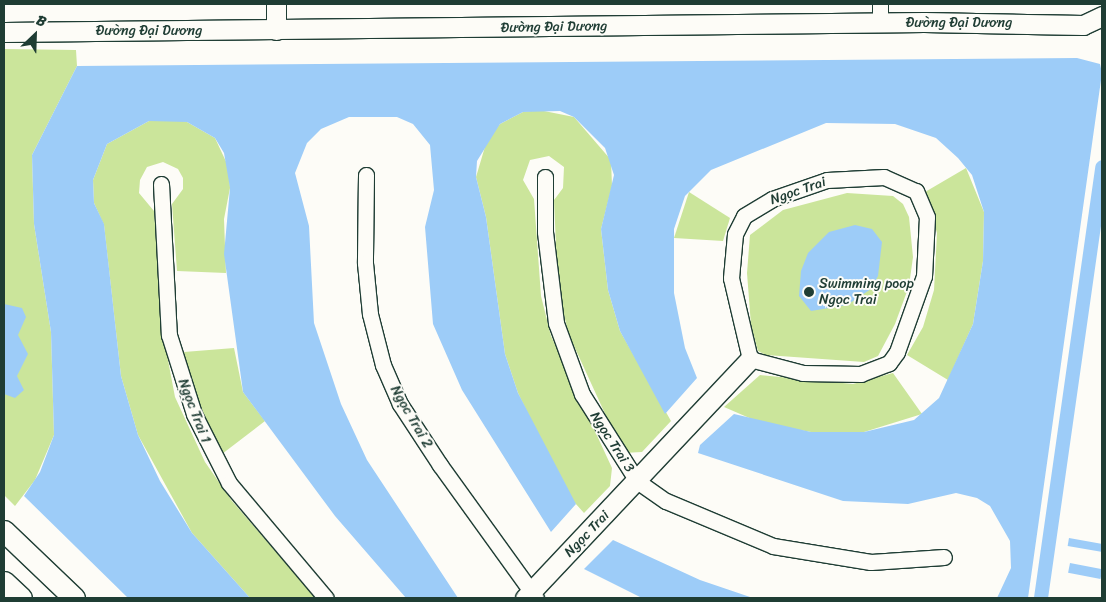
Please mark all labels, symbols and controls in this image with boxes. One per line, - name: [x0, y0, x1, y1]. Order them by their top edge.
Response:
- text: B: [32, 8, 50, 34]
- north arrow: [10, 10, 60, 60]
- street label: Đường Đại Dương: [906, 15, 1012, 31]
- street label: Đường Đại Dương: [501, 18, 607, 36]
- street label: Đường Đại Dương: [96, 23, 202, 39]
- street label: Ngọc Trai: [768, 174, 828, 208]
- place label: Swimming poop Ngọc Trai: [819, 276, 914, 308]
- marker: Swimming poop Ngọc Trai: [803, 286, 815, 298]
- street label: Ngọc Trai 1: [174, 377, 214, 445]
- street label: Ngọc Trai 2: [386, 383, 436, 451]
- street label: Ngọc Trai 3: [586, 408, 638, 476]
- street label: Ngọc Trai: [561, 507, 613, 561]

